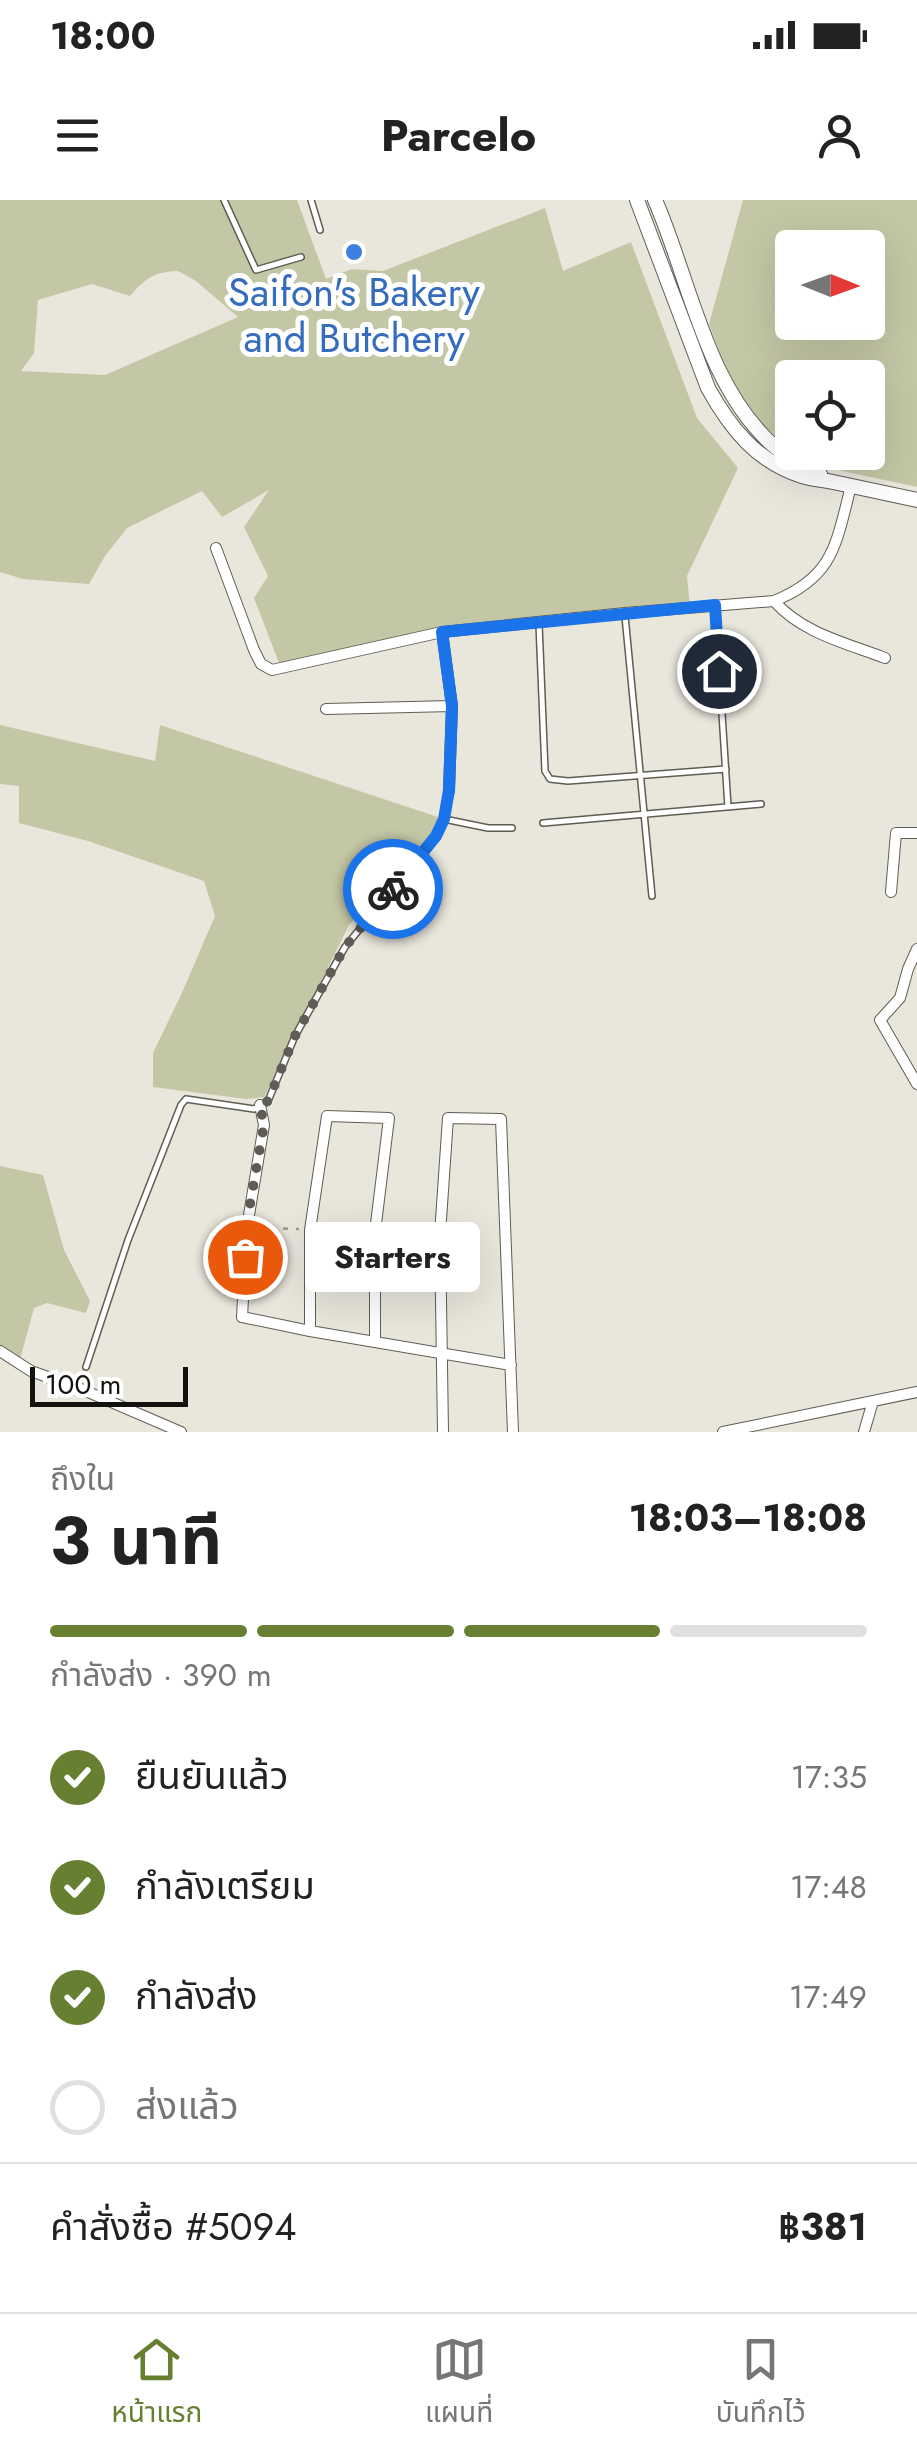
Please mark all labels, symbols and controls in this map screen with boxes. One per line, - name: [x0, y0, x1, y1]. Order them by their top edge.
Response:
- text: 18:00: [50, 8, 156, 63]
- text: Parcelo: [381, 103, 536, 168]
- icon: menu: [50, 108, 105, 163]
- icon: person: [812, 108, 867, 163]
- north arrow: [775, 230, 885, 340]
- map controls: [775, 230, 885, 470]
- marker: Saifon's Bakery and Butchery: [343, 241, 365, 263]
- place label: Saifon's Bakery and Butchery: [228, 263, 480, 367]
- button: locate: [775, 360, 885, 470]
- pin: [677, 629, 762, 714]
- icon: home: [692, 644, 747, 699]
- courier: [343, 839, 443, 939]
- icon: bike: [366, 862, 421, 917]
- pin: [203, 1215, 288, 1300]
- callout: Starters: [305, 1222, 480, 1292]
- icon: bag: [218, 1230, 273, 1285]
- text: Starters: [334, 1234, 451, 1280]
- scale bar: [30, 1362, 188, 1406]
- text: 100 m: [45, 1364, 121, 1405]
- text: ถึงใน: [50, 1456, 115, 1502]
- text: 18:03–18:08: [629, 1490, 867, 1545]
- text: 3 นาที: [50, 1494, 222, 1588]
- text: กำลังส่ง · 390 m: [50, 1652, 272, 1698]
- text: ยืนยันแล้ว: [135, 1748, 288, 1803]
- icon: check: [50, 1750, 105, 1805]
- text: 17:35: [791, 1754, 867, 1800]
- text: กำลังเตรียม: [135, 1858, 315, 1913]
- icon: check: [50, 1860, 105, 1915]
- text: 17:48: [790, 1864, 867, 1910]
- text: กำลังส่ง: [135, 1968, 257, 2023]
- icon: check: [50, 1970, 105, 2025]
- text: 17:49: [789, 1974, 867, 2020]
- text: ส่งแล้ว: [135, 2078, 239, 2133]
- text: คำสั่งซื้อ #5094: [50, 2199, 297, 2254]
- text: ฿381: [778, 2199, 867, 2254]
- tab: หน้าแรก: [111, 2332, 202, 2435]
- tab: แผนที่: [425, 2332, 493, 2435]
- tab: บันทึกไว้: [716, 2332, 806, 2435]

